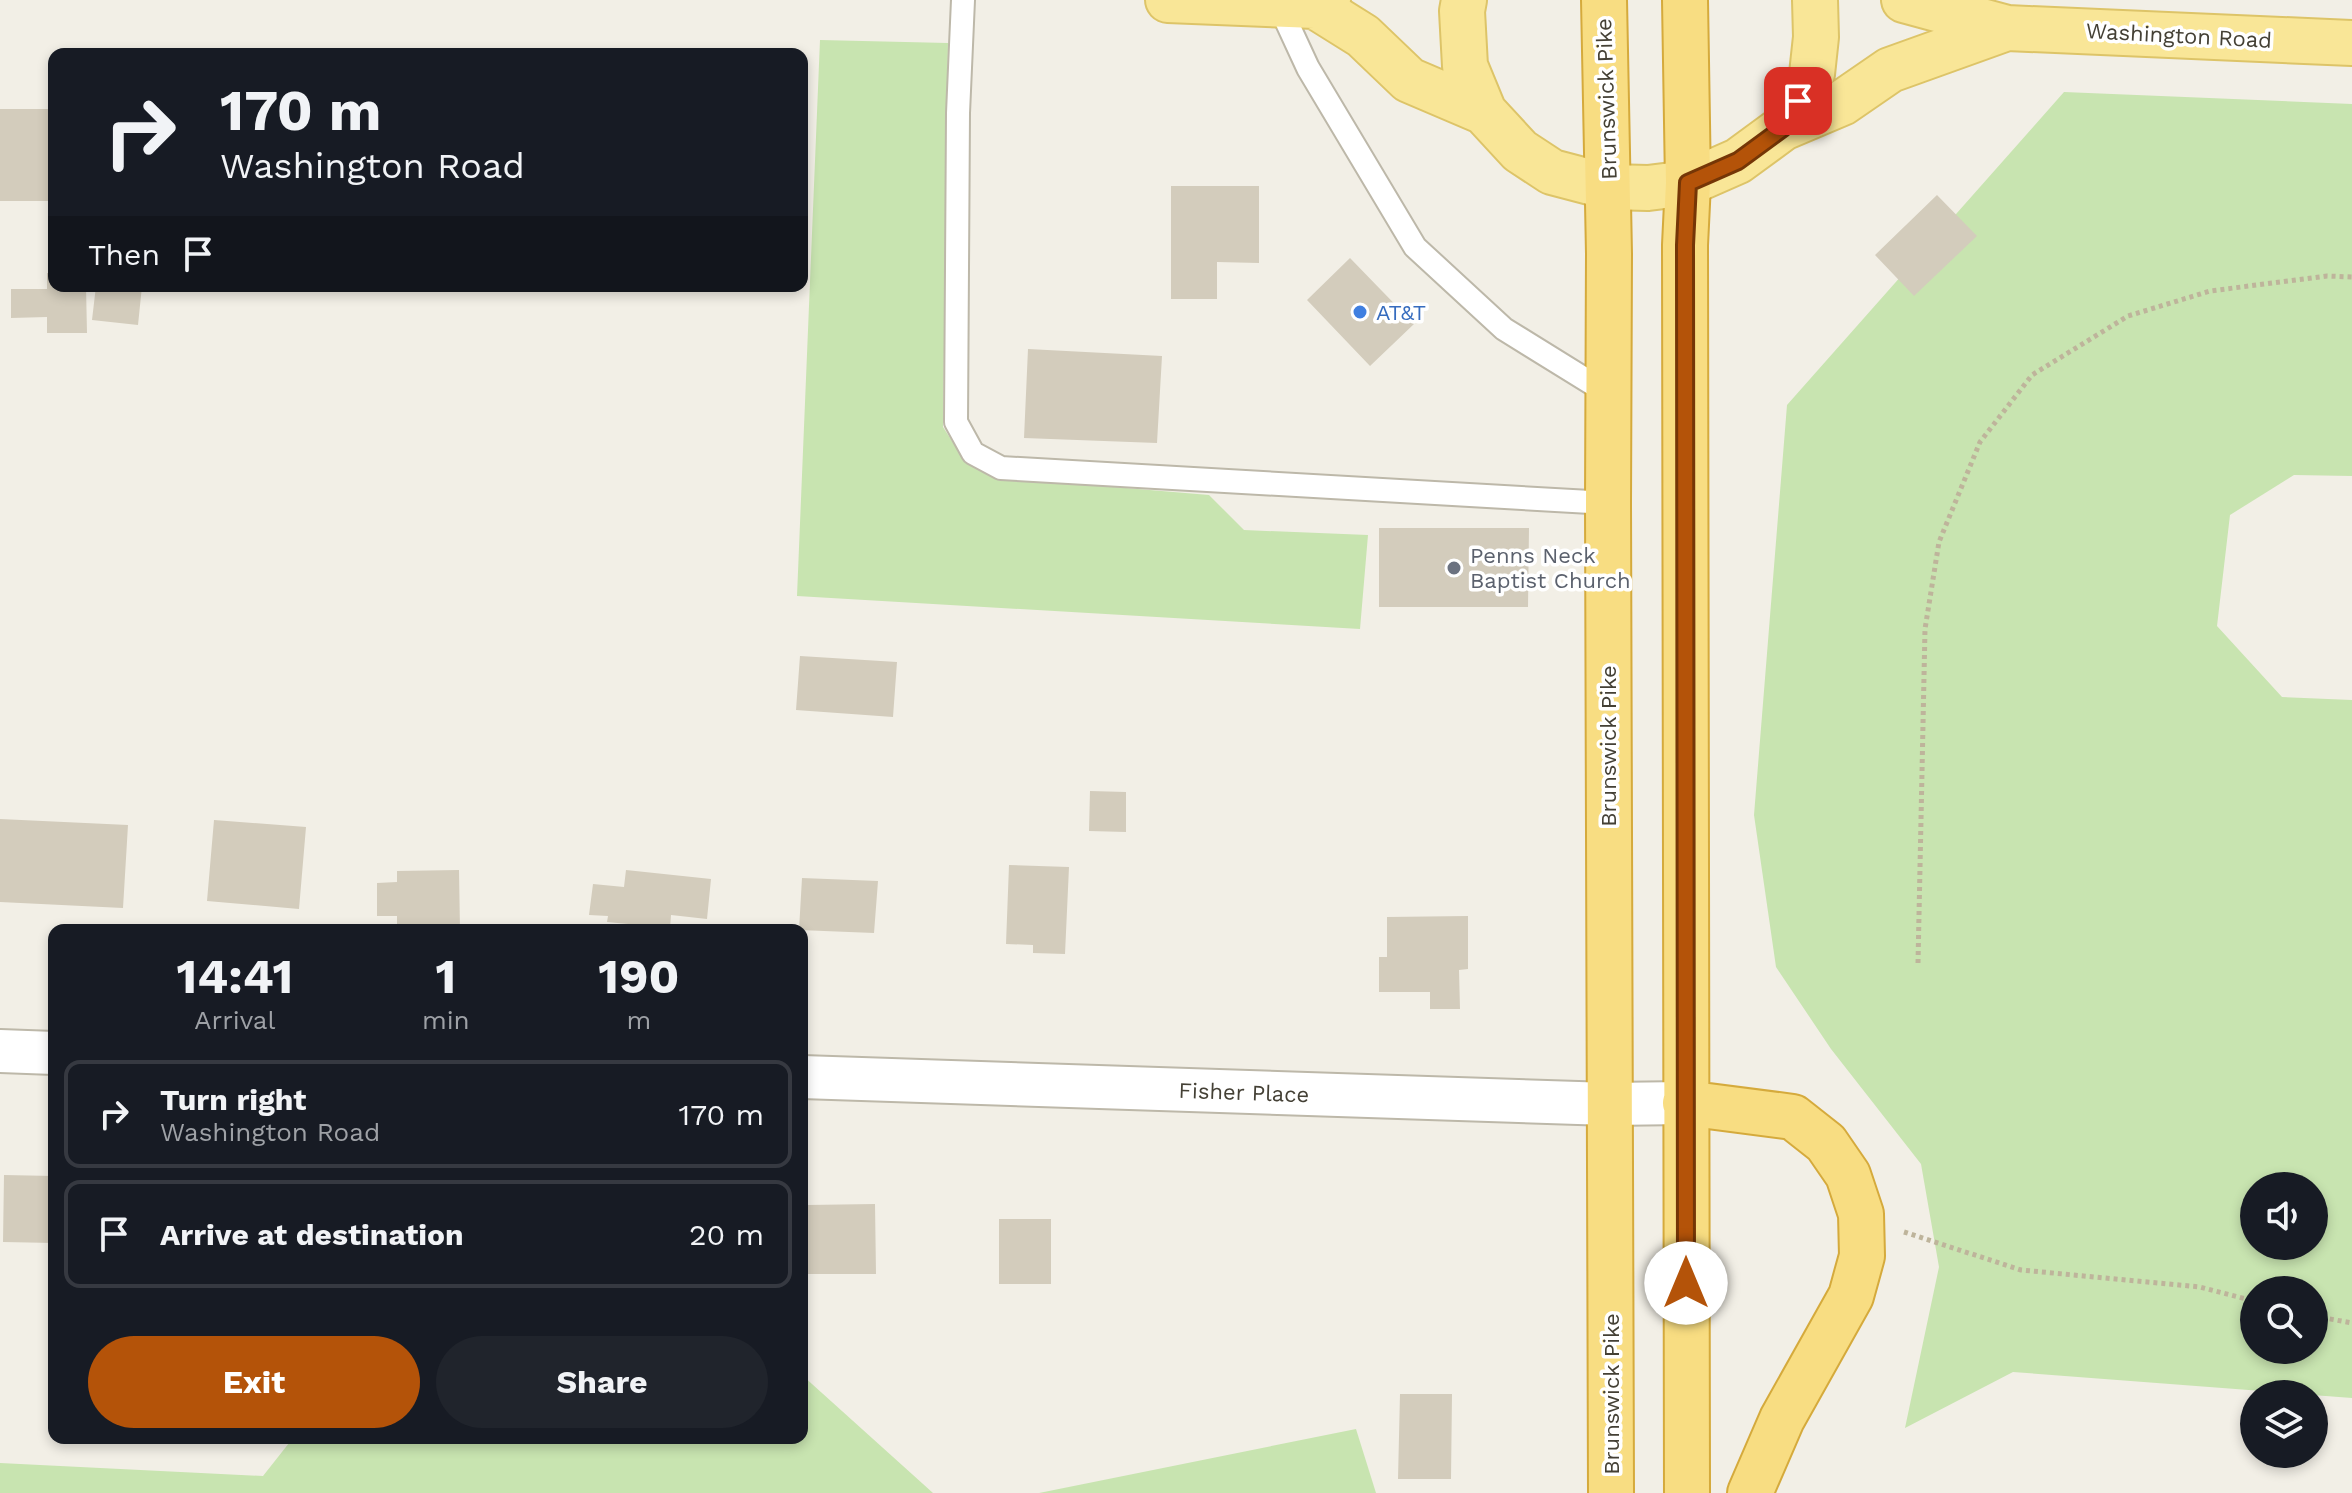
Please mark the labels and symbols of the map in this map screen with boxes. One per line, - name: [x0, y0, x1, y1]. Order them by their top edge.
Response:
- street label: Brunswick Pike: [1591, 18, 1622, 180]
- street label: Washington Road: [2085, 18, 2273, 53]
- pin: [1764, 67, 1832, 135]
- place label: AT&T: [1376, 300, 1426, 325]
- marker: AT&T: [1351, 303, 1369, 321]
- place label: Penns Neck Baptist Church: [1470, 543, 1631, 593]
- marker: Penns Neck Baptist Church: [1445, 559, 1463, 577]
- street label: Brunswick Pike: [1596, 665, 1621, 827]
- street label: Fisher Place: [1178, 1078, 1310, 1107]
- position arrow: [1644, 1241, 1728, 1325]
- street label: Brunswick Pike: [1599, 1313, 1624, 1475]

